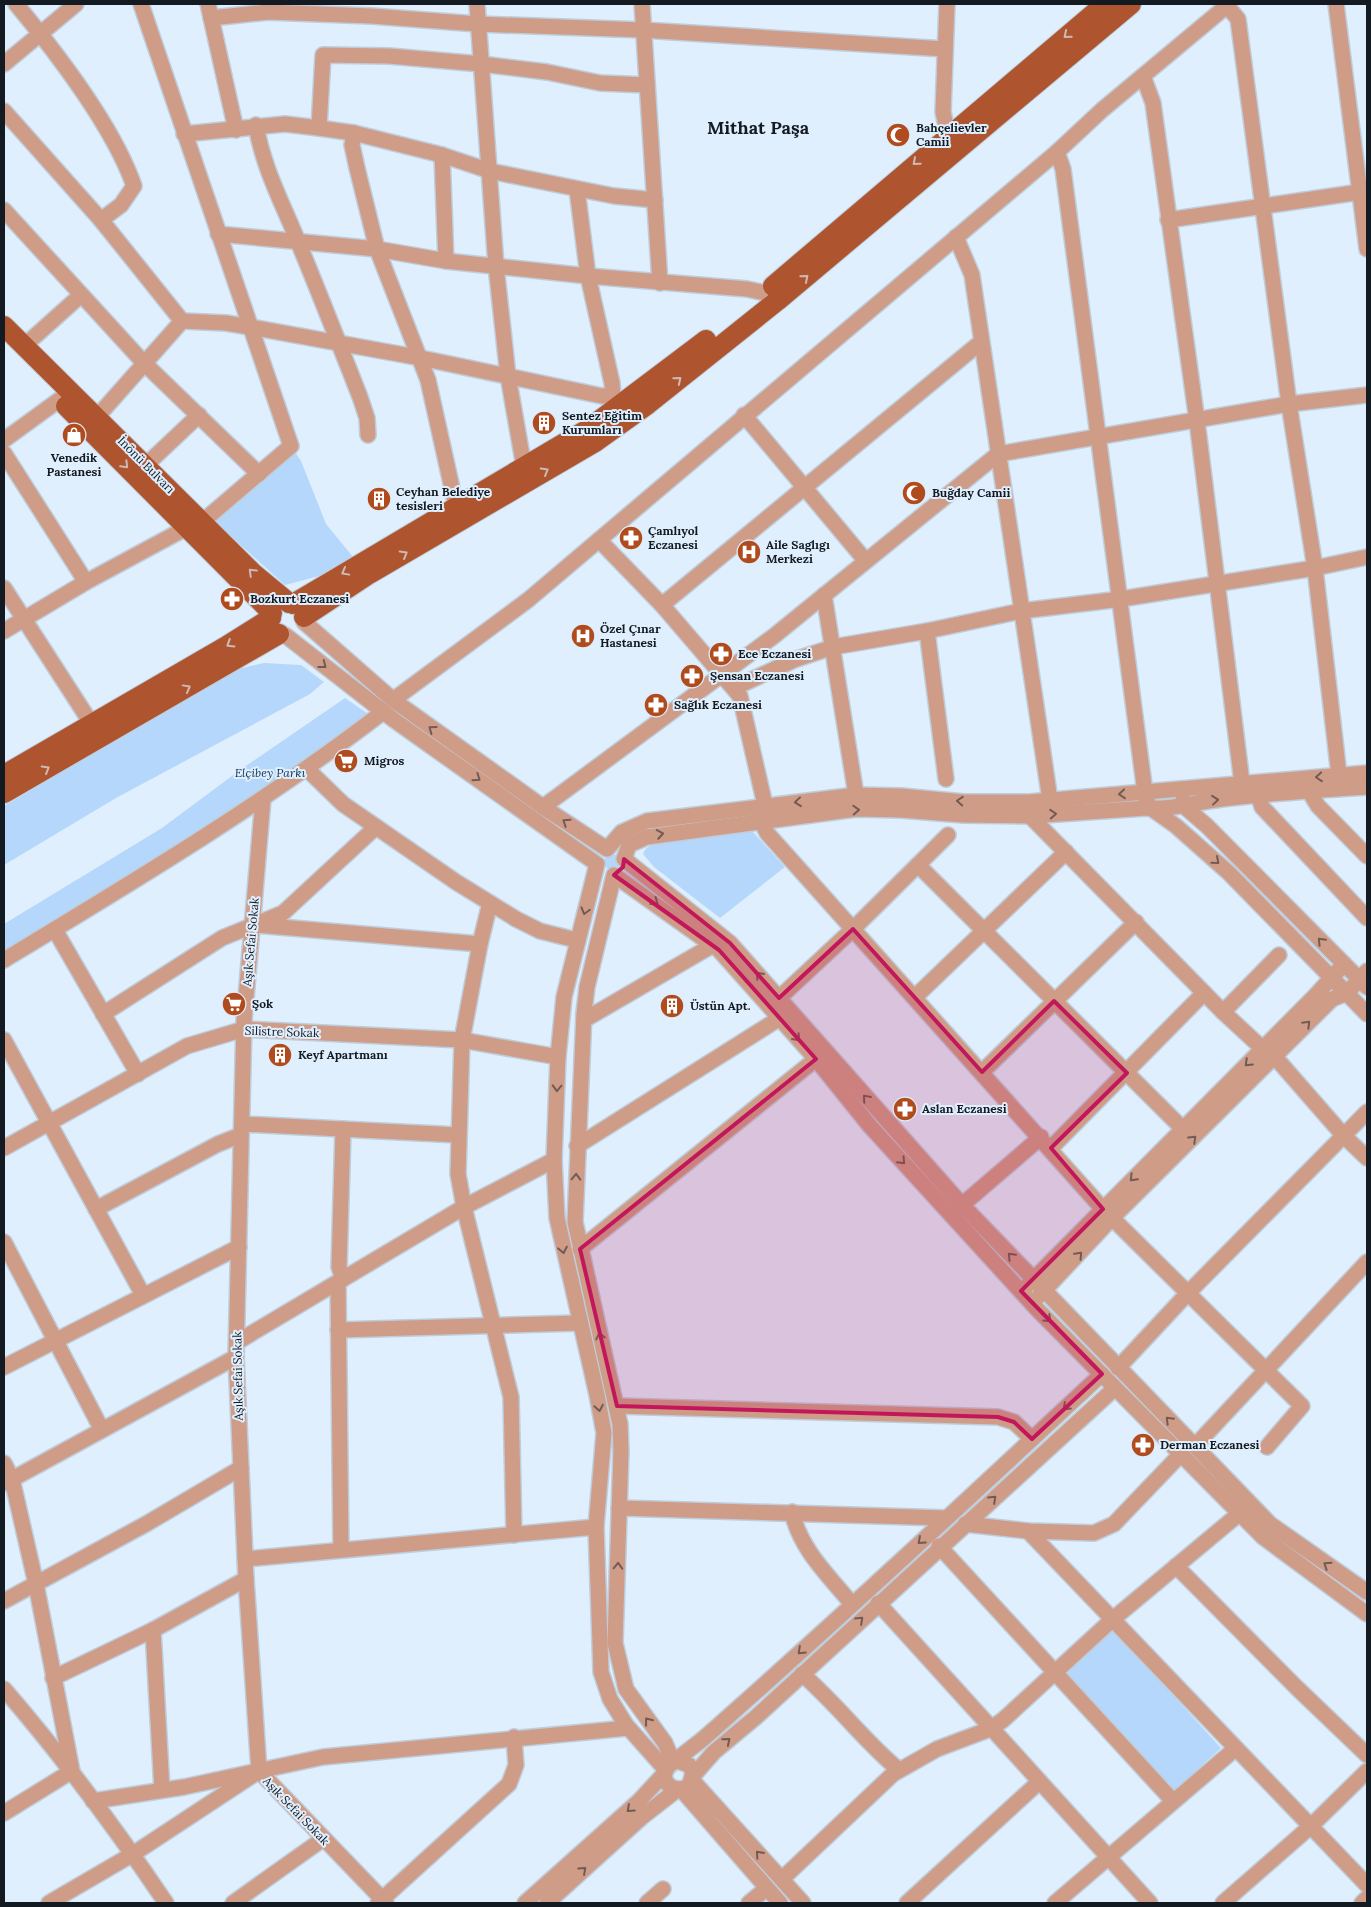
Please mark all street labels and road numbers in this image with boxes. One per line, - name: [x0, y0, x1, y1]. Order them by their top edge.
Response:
- street label: İnönü Bulvarı: [115, 433, 178, 496]
- street label: Aşık Sefai Sokak: [239, 896, 262, 988]
- street label: Silistre Sokak: [244, 1023, 320, 1040]
- street label: Aşık Sefai Sokak: [229, 1331, 246, 1422]
- street label: Aşık Sefai Sokak: [259, 1773, 333, 1848]

